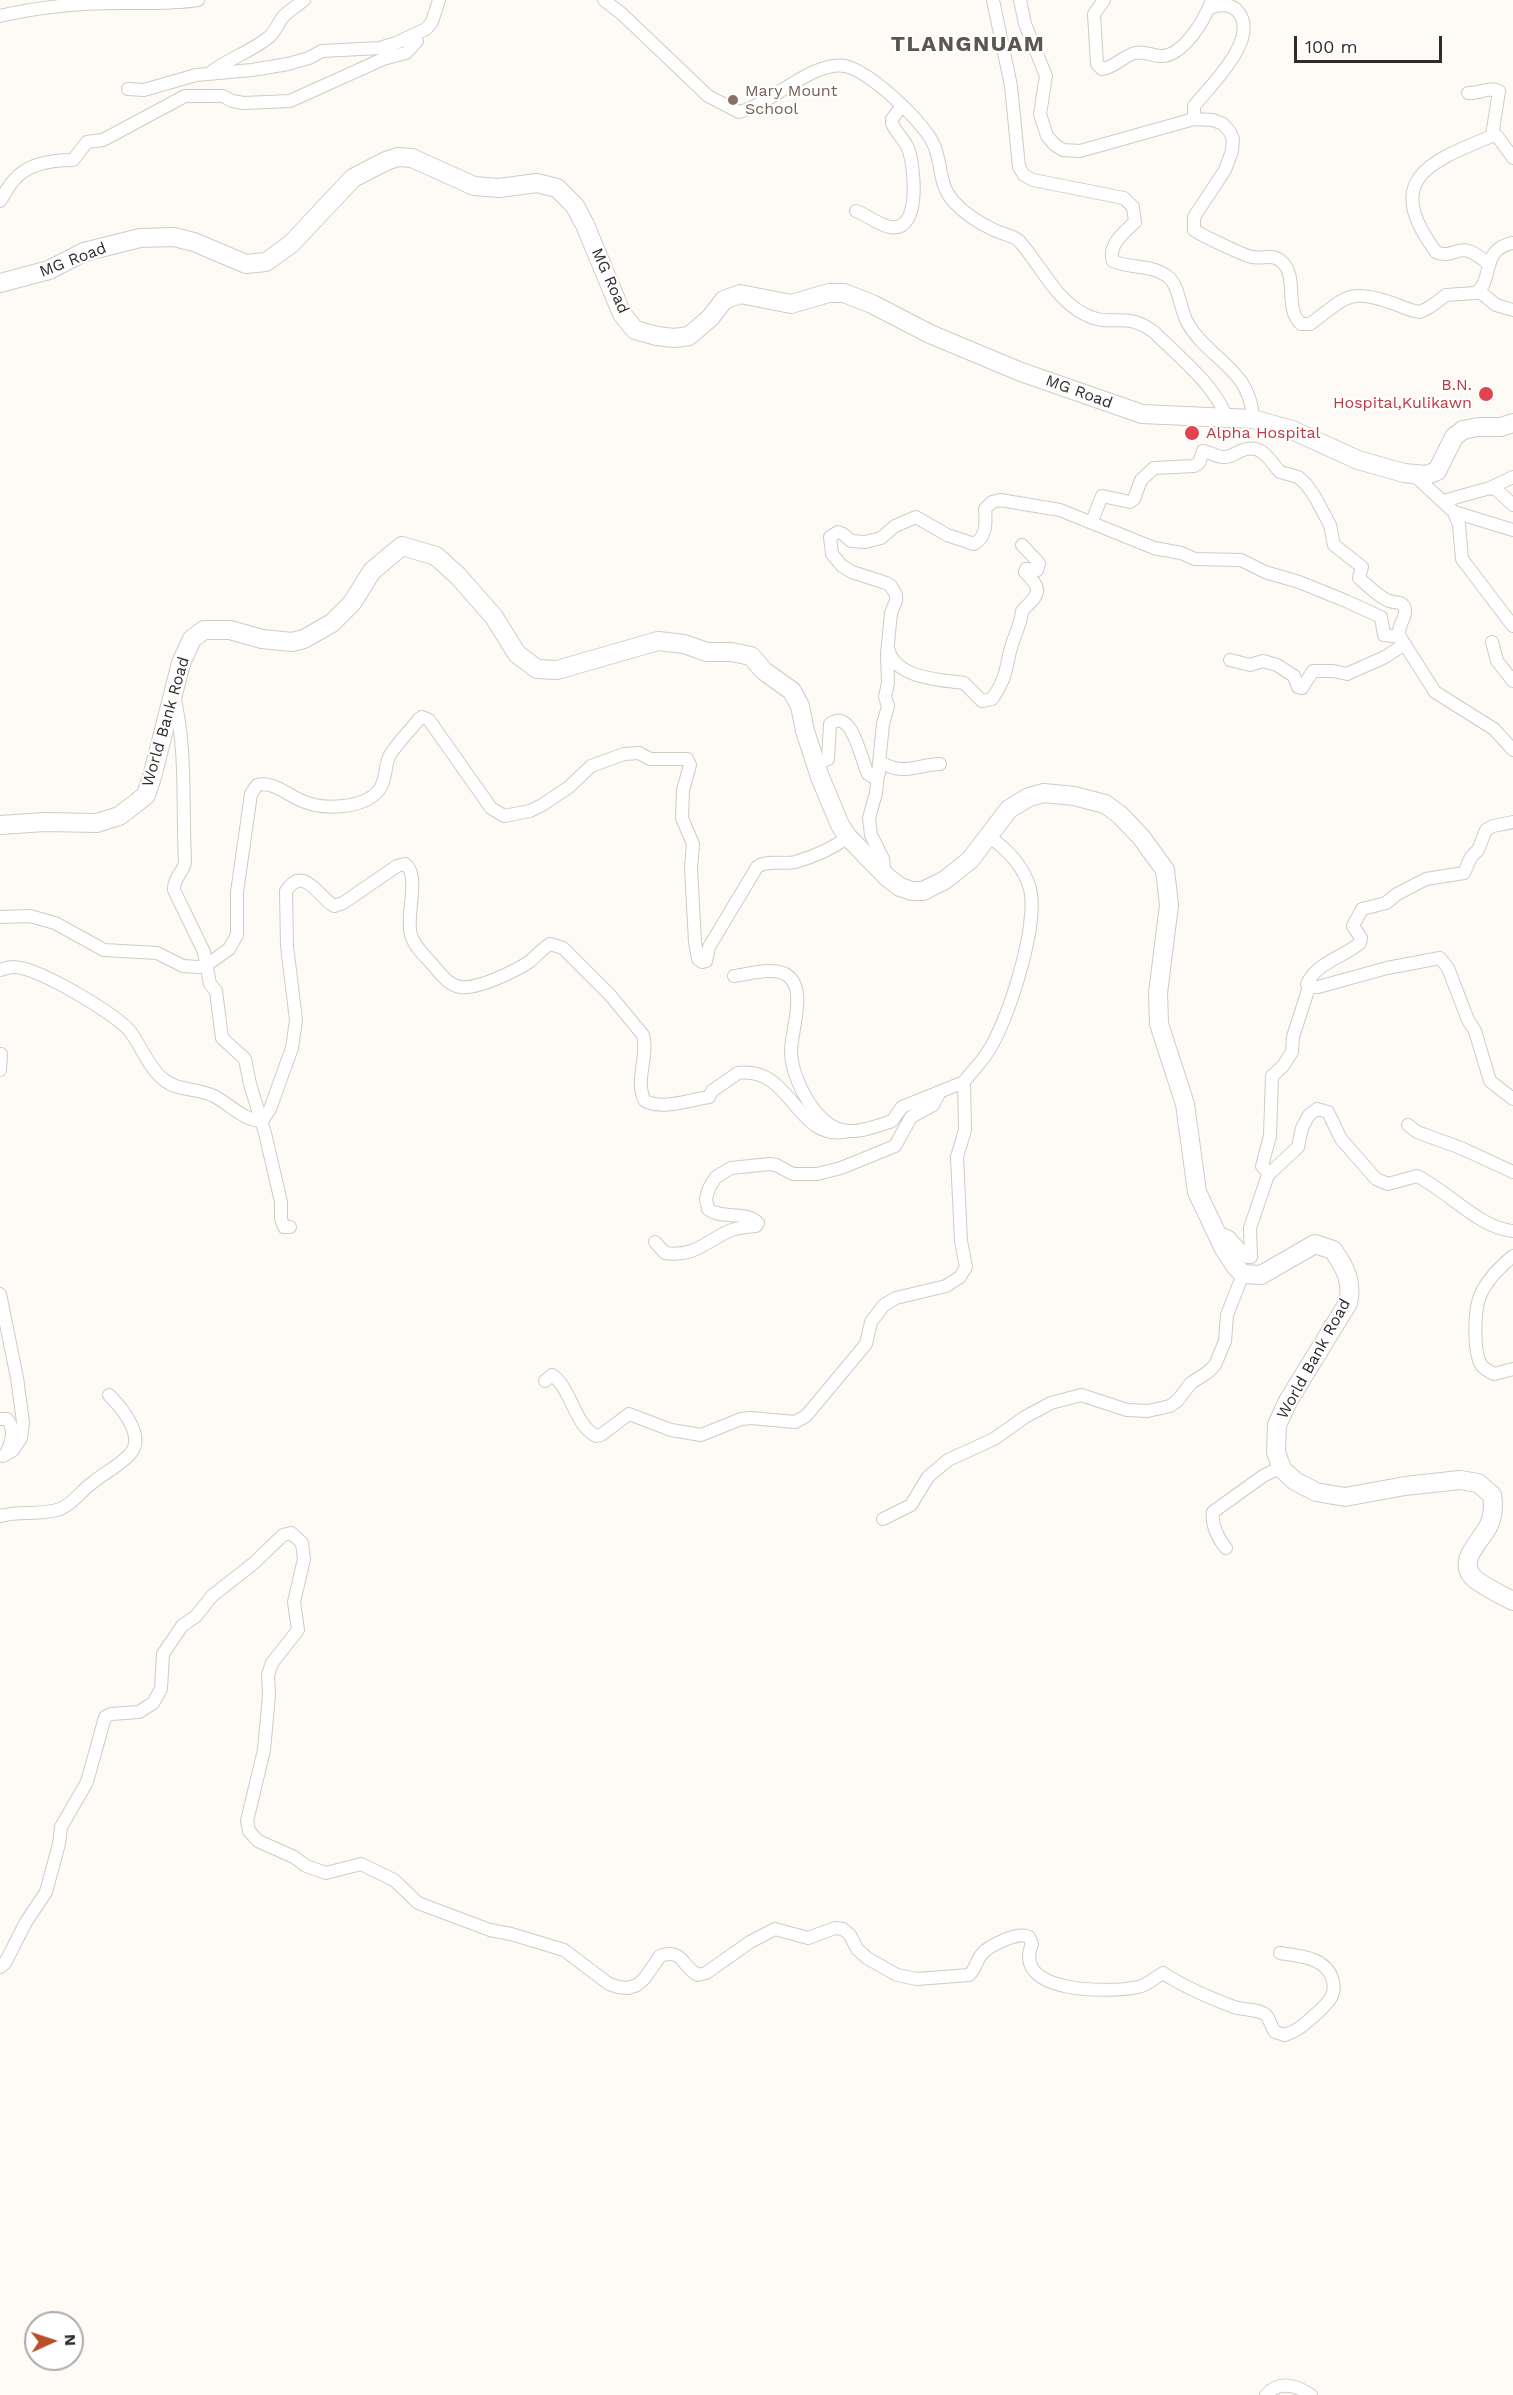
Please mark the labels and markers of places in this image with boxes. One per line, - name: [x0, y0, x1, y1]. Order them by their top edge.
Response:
- place label: Mary Mount School: [745, 81, 837, 119]
- marker: Mary Mount School: [726, 93, 740, 107]
- place label: B.N. Hospital,Kulikawn: [1333, 375, 1472, 413]
- marker: B.N. Hospital,Kulikawn: [1477, 385, 1495, 403]
- place label: Alpha Hospital: [1206, 423, 1320, 443]
- marker: Alpha Hospital: [1183, 424, 1201, 442]

